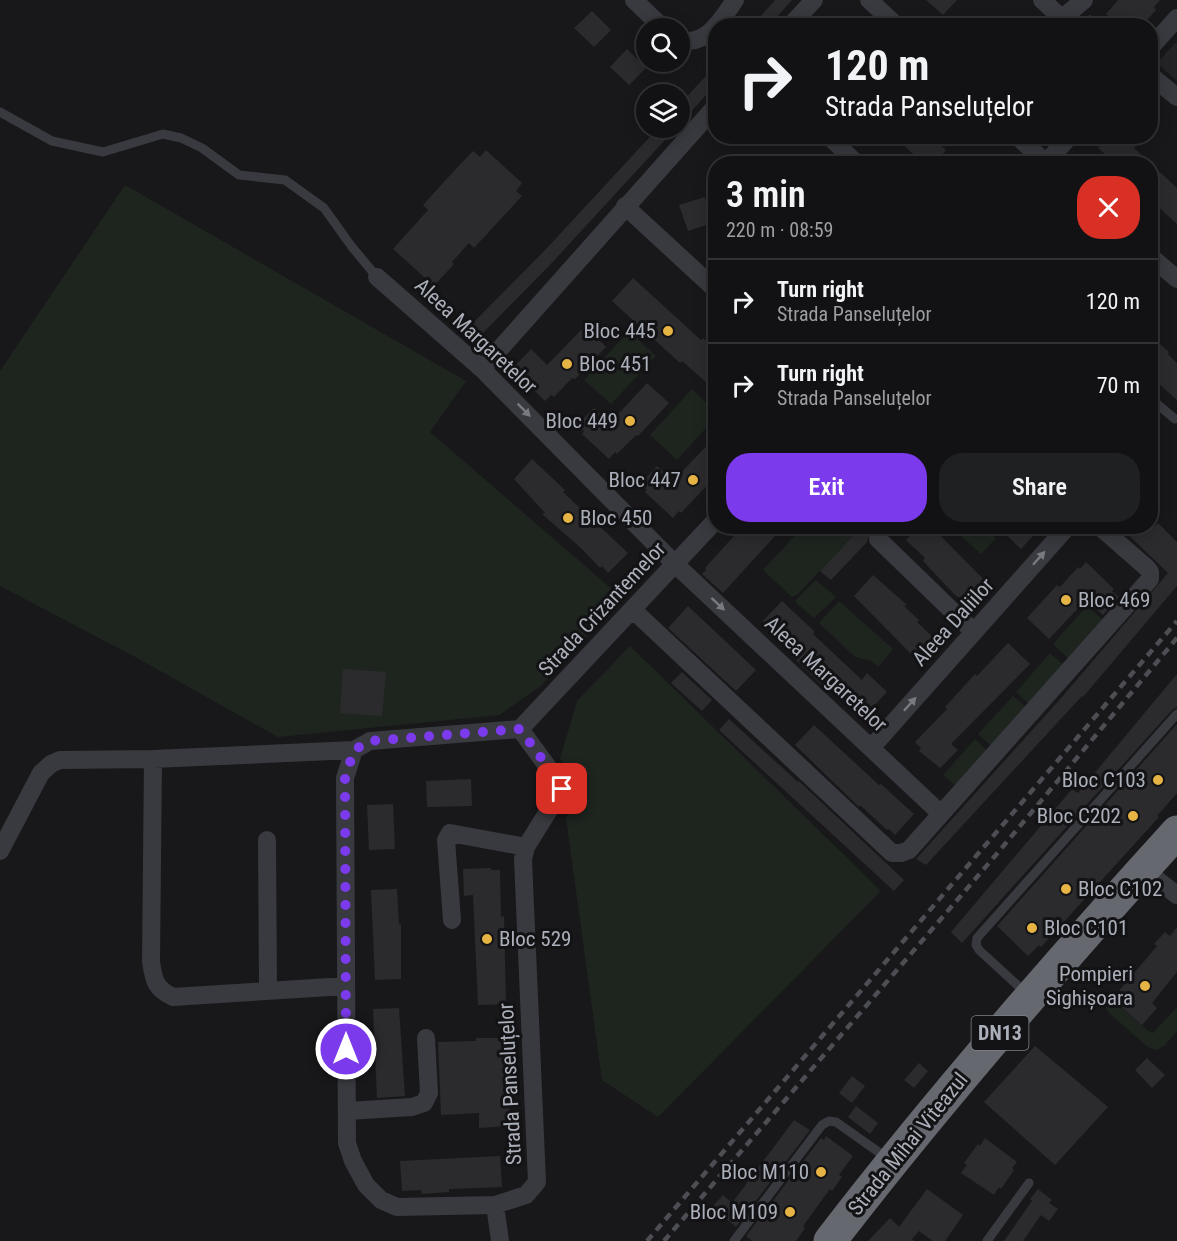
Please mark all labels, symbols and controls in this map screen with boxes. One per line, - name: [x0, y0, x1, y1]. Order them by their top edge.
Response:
- map controls: [636, 18, 690, 138]
- button: search: [636, 18, 690, 72]
- text: 120 m: [825, 41, 930, 90]
- icon: right: [726, 42, 804, 120]
- button: layers: [636, 84, 690, 138]
- text: Strada Panseluțelor: [825, 91, 1034, 123]
- text: 3 min: [726, 174, 806, 216]
- button: close: [1077, 176, 1140, 239]
- text: 220 m · 08:59: [726, 218, 833, 242]
- street label: Aleea Margaretelor: [410, 273, 542, 399]
- text: Turn right: [777, 277, 864, 302]
- icon: right: [726, 285, 759, 318]
- text: 120 m: [1086, 289, 1140, 314]
- text: Strada Panseluțelor: [777, 302, 932, 326]
- place label: Bloc 445: [584, 319, 656, 343]
- marker: Bloc 445: [661, 324, 675, 338]
- place label: Bloc 451: [579, 352, 651, 376]
- marker: Bloc 451: [560, 357, 574, 371]
- text: Turn right: [777, 361, 864, 386]
- icon: right: [726, 369, 759, 402]
- text: 70 m: [1097, 373, 1140, 398]
- text: Strada Panseluțelor: [777, 386, 932, 410]
- one-way arrow: [516, 403, 530, 417]
- place label: Bloc 449: [546, 409, 618, 433]
- marker: Bloc 449: [623, 414, 637, 428]
- button: Exit: [726, 453, 927, 522]
- button: Share: [939, 453, 1140, 522]
- place label: Bloc 447: [609, 468, 681, 492]
- marker: Bloc 447: [686, 473, 700, 487]
- place label: Bloc 450: [580, 506, 652, 530]
- marker: Bloc 450: [561, 511, 575, 525]
- street label: Strada Crizantemelor: [534, 537, 670, 681]
- one-way arrow: [1032, 551, 1045, 566]
- street label: Aleea Daliilor: [907, 573, 999, 671]
- place label: Bloc 469: [1078, 588, 1150, 612]
- marker: Bloc 469: [1059, 593, 1073, 607]
- one-way arrow: [710, 597, 725, 610]
- street label: Aleea Margaretelor: [760, 611, 892, 737]
- one-way arrow: [903, 697, 916, 712]
- pin: [536, 763, 587, 814]
- place label: Bloc C103: [1062, 768, 1146, 792]
- icon: arrive: [545, 772, 578, 805]
- marker: Bloc C103: [1151, 773, 1165, 787]
- place label: Bloc C202: [1037, 804, 1121, 828]
- marker: Bloc C202: [1126, 809, 1140, 823]
- place label: Bloc C102: [1078, 877, 1162, 901]
- marker: Bloc C102: [1059, 882, 1073, 896]
- place label: Bloc C101: [1044, 916, 1128, 940]
- marker: Bloc C101: [1025, 921, 1039, 935]
- place label: Bloc 529: [499, 927, 571, 951]
- marker: Bloc 529: [480, 932, 494, 946]
- place label: Pompieri Sighișoara: [1046, 962, 1133, 1010]
- marker: Pompieri Sighișoara: [1138, 979, 1152, 993]
- street label: Strada Panseluțelor: [494, 1002, 527, 1166]
- road number: DN13: [972, 1016, 1028, 1050]
- position arrow: [314, 1017, 378, 1081]
- street label: Strada Mihai Viteazul: [843, 1068, 973, 1220]
- place label: Bloc M110: [721, 1160, 809, 1184]
- marker: Bloc M110: [814, 1165, 828, 1179]
- place label: Bloc M109: [690, 1200, 778, 1224]
- marker: Bloc M109: [783, 1205, 797, 1219]

